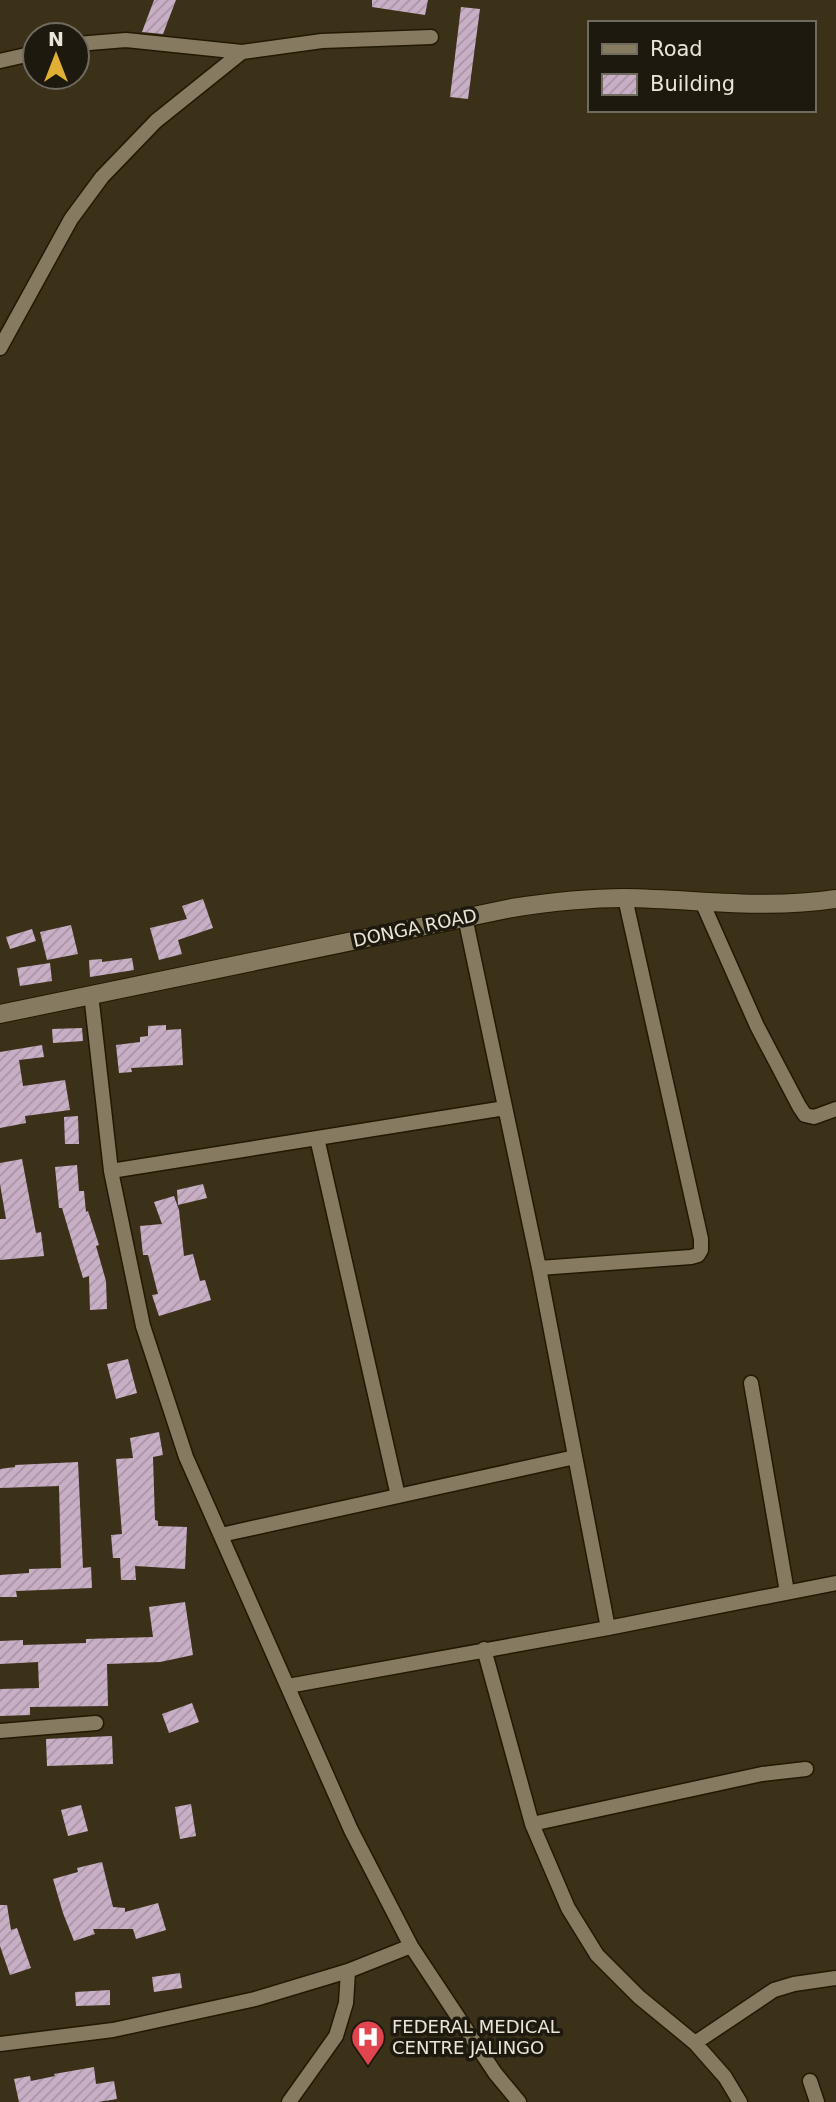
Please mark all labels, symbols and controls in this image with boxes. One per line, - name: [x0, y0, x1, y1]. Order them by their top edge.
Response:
- north arrow: [21, 21, 91, 91]
- legend: [588, 21, 815, 112]
- text: N: [48, 28, 64, 50]
- text: Road: [650, 37, 703, 61]
- text: Building: [650, 72, 735, 96]
- street label: DONGA ROAD: [351, 904, 479, 951]
- place label: FEDERAL MEDICAL CENTRE JALINGO: [392, 2016, 560, 2058]
- hospital icon: FEDERAL MEDICAL CENTRE JALINGO: [349, 2018, 387, 2067]

